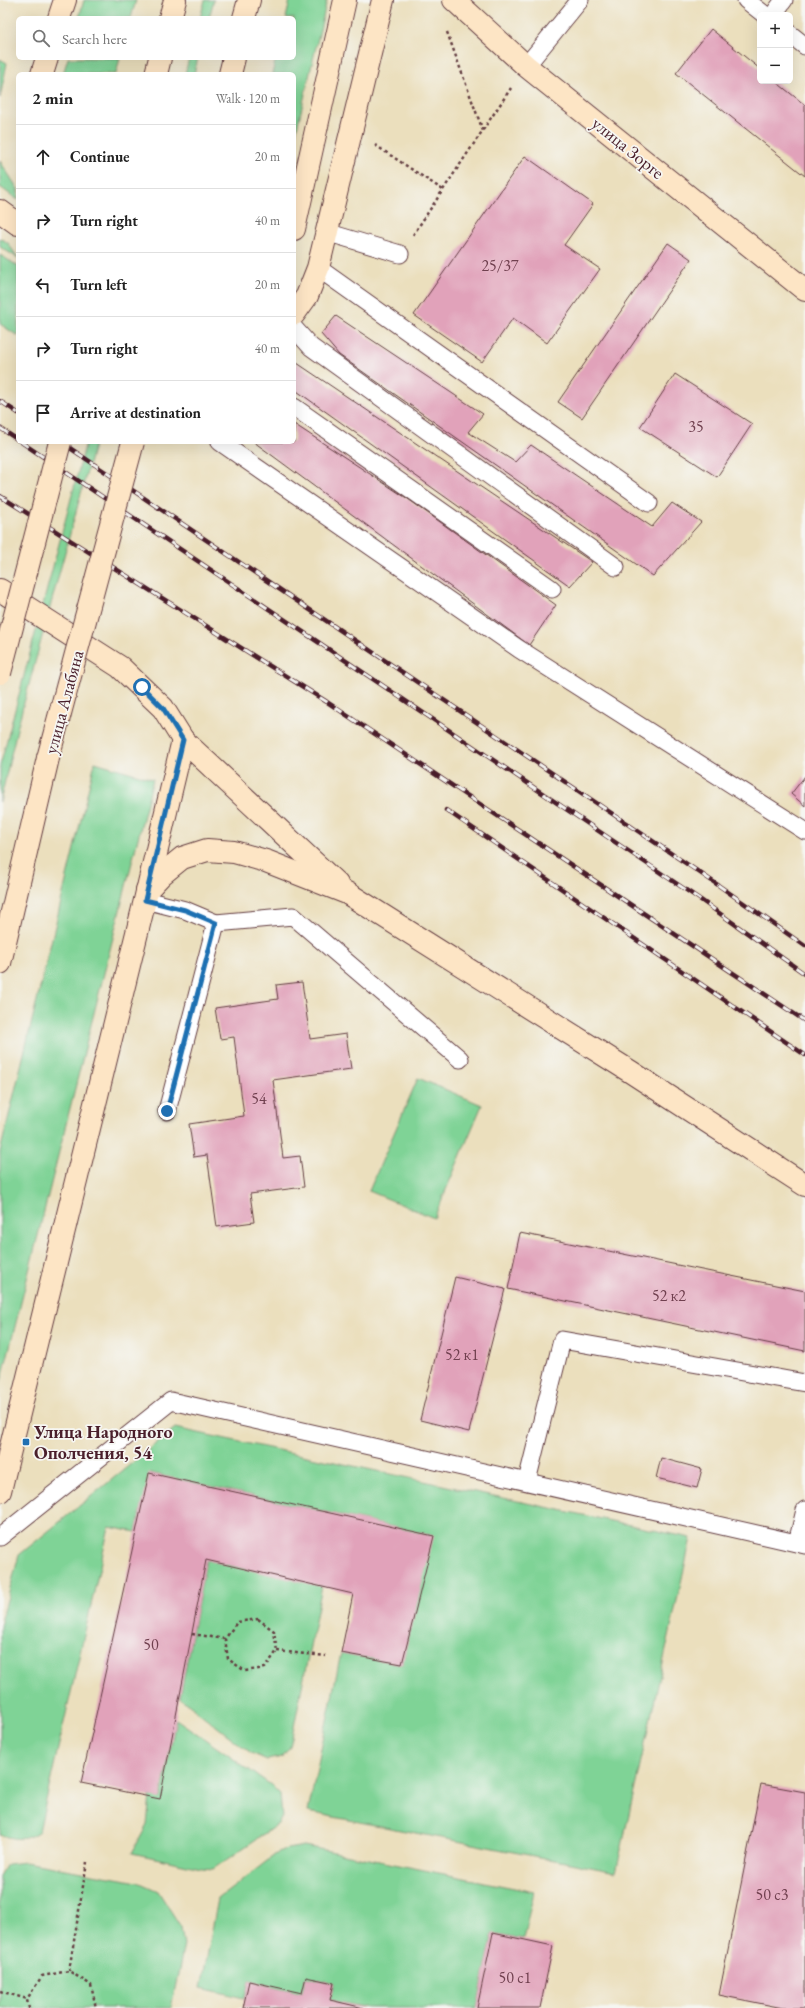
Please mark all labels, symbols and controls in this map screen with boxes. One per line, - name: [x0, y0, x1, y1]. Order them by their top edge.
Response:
- map controls: [757, 12, 793, 84]
- button: +: [757, 12, 793, 48]
- search box: [16, 16, 296, 60]
- icon: search: [30, 27, 52, 49]
- text: Search here: [62, 29, 127, 48]
- button: −: [757, 48, 793, 84]
- text: 2 min: [32, 87, 73, 109]
- text: Walk · 120 m: [216, 90, 280, 107]
- street label: улица Зорге: [587, 111, 669, 184]
- icon: ahead: [32, 146, 54, 168]
- text: Continue: [70, 147, 130, 166]
- text: 20 m: [255, 148, 280, 165]
- icon: right: [32, 210, 54, 232]
- text: Turn right: [70, 211, 138, 230]
- text: 40 m: [255, 212, 280, 229]
- house number: 25/37: [481, 255, 519, 276]
- icon: left: [32, 274, 54, 296]
- text: Turn left: [70, 275, 127, 294]
- text: 20 m: [255, 276, 280, 293]
- icon: right: [32, 338, 54, 360]
- text: Turn right: [70, 339, 138, 358]
- text: 40 m: [255, 340, 280, 357]
- icon: arrive: [32, 402, 54, 424]
- text: Arrive at destination: [70, 403, 201, 422]
- house number: 35: [688, 416, 704, 437]
- street label: улица Алабяна: [39, 647, 89, 756]
- route start: [133, 678, 151, 696]
- house number: 54: [251, 1088, 267, 1109]
- route end: [158, 1102, 176, 1120]
- house number: 52 к2: [652, 1285, 686, 1306]
- house number: 52 к1: [445, 1344, 479, 1365]
- place label: Улица Народного Ополчения, 54: [33, 1420, 173, 1464]
- marker: Улица Народного Ополчения, 54: [21, 1437, 31, 1447]
- house number: 50: [143, 1634, 159, 1655]
- house number: 50 с3: [756, 1884, 789, 1905]
- house number: 50 с1: [499, 1967, 531, 1988]

